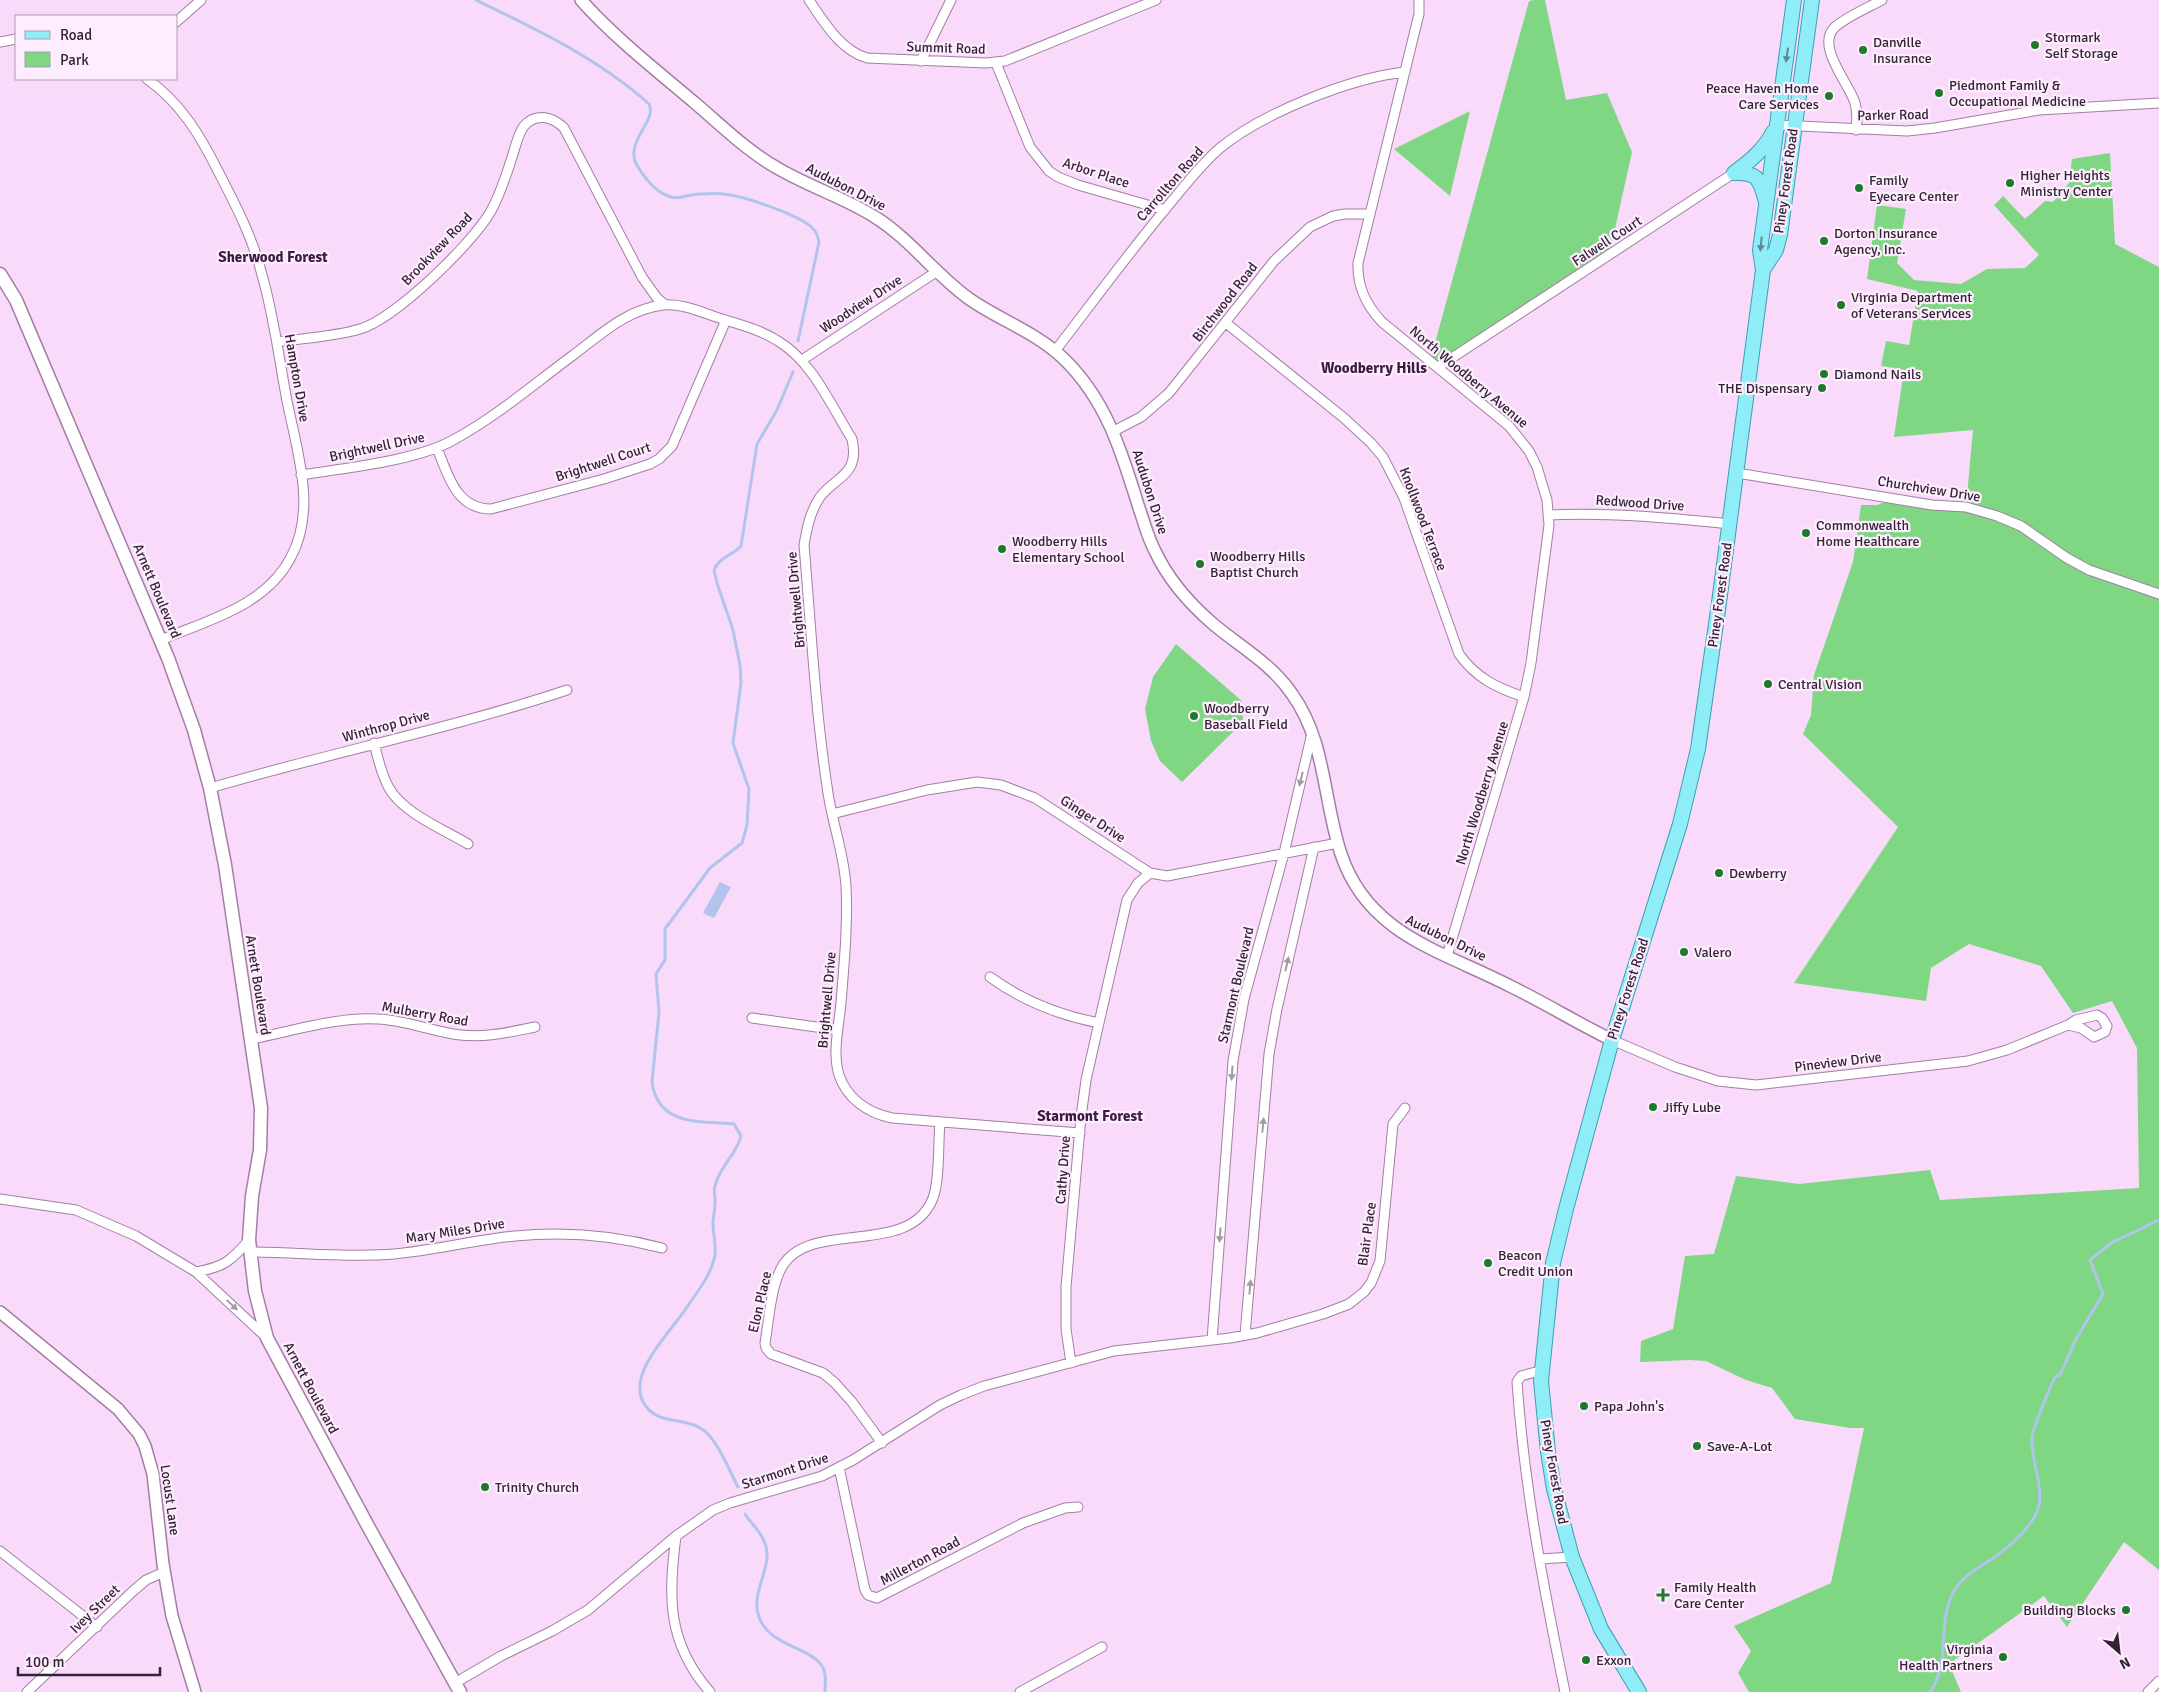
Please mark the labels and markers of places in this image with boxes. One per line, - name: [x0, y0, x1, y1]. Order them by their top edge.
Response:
- place label: Stormark Self Storage: [2045, 29, 2118, 62]
- place label: Danville Insurance: [1873, 34, 1932, 67]
- marker: Stormark Self Storage: [2029, 39, 2041, 51]
- marker: Danville Insurance: [1857, 44, 1869, 56]
- place label: Piedmont Family & Occupational Medicine: [1949, 77, 2086, 110]
- place label: Peace Haven Home Care Services: [1706, 80, 1819, 113]
- marker: Piedmont Family & Occupational Medicine: [1933, 87, 1945, 99]
- marker: Peace Haven Home Care Services: [1823, 90, 1835, 102]
- place label: Higher Heights Ministry Center: [2020, 167, 2113, 200]
- place label: Family Eyecare Center: [1869, 172, 1960, 205]
- marker: Higher Heights Ministry Center: [2004, 177, 2016, 189]
- marker: Family Eyecare Center: [1853, 182, 1865, 194]
- place label: Dorton Insurance Agency, Inc.: [1834, 225, 1937, 258]
- marker: Dorton Insurance Agency, Inc.: [1818, 235, 1830, 247]
- place label: Virginia Department of Veterans Services: [1851, 289, 1972, 322]
- marker: Virginia Department of Veterans Services: [1835, 299, 1847, 311]
- place label: Diamond Nails: [1834, 366, 1921, 383]
- marker: Diamond Nails: [1818, 368, 1830, 380]
- place label: THE Dispensary: [1718, 380, 1812, 397]
- marker: THE Dispensary: [1816, 382, 1828, 394]
- place label: Commonwealth Home Healthcare: [1816, 517, 1920, 550]
- marker: Commonwealth Home Healthcare: [1800, 527, 1812, 539]
- place label: Woodberry Hills Elementary School: [1012, 533, 1125, 566]
- marker: Woodberry Hills Elementary School: [996, 543, 1008, 555]
- place label: Woodberry Hills Baptist Church: [1210, 548, 1305, 581]
- marker: Woodberry Hills Baptist Church: [1194, 558, 1206, 570]
- place label: Central Vision: [1778, 676, 1862, 693]
- marker: Central Vision: [1762, 678, 1774, 690]
- place label: Woodberry Baseball Field: [1204, 700, 1288, 733]
- marker: Woodberry Baseball Field: [1188, 710, 1200, 722]
- place label: Dewberry: [1729, 865, 1787, 882]
- marker: Dewberry: [1713, 867, 1725, 879]
- place label: Valero: [1694, 944, 1732, 961]
- marker: Valero: [1678, 946, 1690, 958]
- place label: Jiffy Lube: [1663, 1099, 1721, 1116]
- marker: Jiffy Lube: [1647, 1101, 1659, 1113]
- place label: Beacon Credit Union: [1498, 1247, 1573, 1280]
- marker: Beacon Credit Union: [1482, 1257, 1494, 1269]
- place label: Papa John's: [1594, 1398, 1664, 1415]
- marker: Papa John's: [1578, 1400, 1590, 1412]
- place label: Save-A-Lot: [1707, 1438, 1772, 1455]
- marker: Save-A-Lot: [1691, 1440, 1703, 1452]
- place label: Trinity Church: [495, 1479, 579, 1496]
- marker: Trinity Church: [479, 1481, 491, 1493]
- place label: Family Health Care Center: [1674, 1579, 1756, 1612]
- marker: Family Health Care Center: [1656, 1588, 1670, 1602]
- place label: Building Blocks: [2023, 1602, 2116, 1619]
- marker: Building Blocks: [2120, 1604, 2132, 1616]
- place label: Virginia Health Partners: [1899, 1641, 1993, 1674]
- marker: Virginia Health Partners: [1997, 1651, 2009, 1663]
- place label: Exxon: [1596, 1652, 1631, 1669]
- marker: Exxon: [1580, 1654, 1592, 1666]

